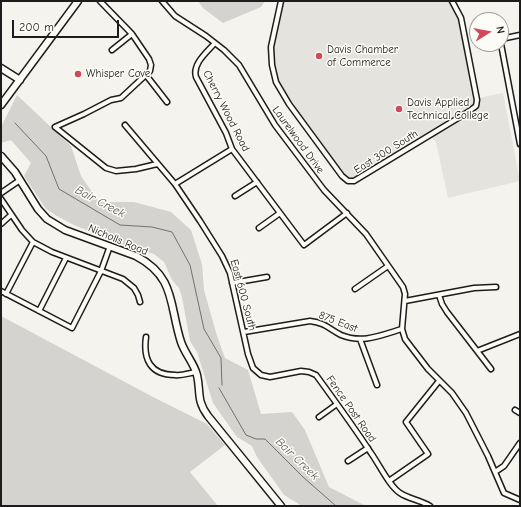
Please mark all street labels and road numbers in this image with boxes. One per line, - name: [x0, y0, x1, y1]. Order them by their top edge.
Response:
- street label: Cherry Wood Road: [200, 68, 252, 154]
- street label: Laurelwood Drive: [269, 104, 327, 176]
- street label: East 300 South: [352, 127, 420, 177]
- street label: Nicholls Road: [86, 222, 150, 258]
- street label: East 600 South: [227, 258, 259, 332]
- street label: 875 East: [317, 309, 359, 335]
- street label: Fence Post Road: [323, 373, 379, 445]

